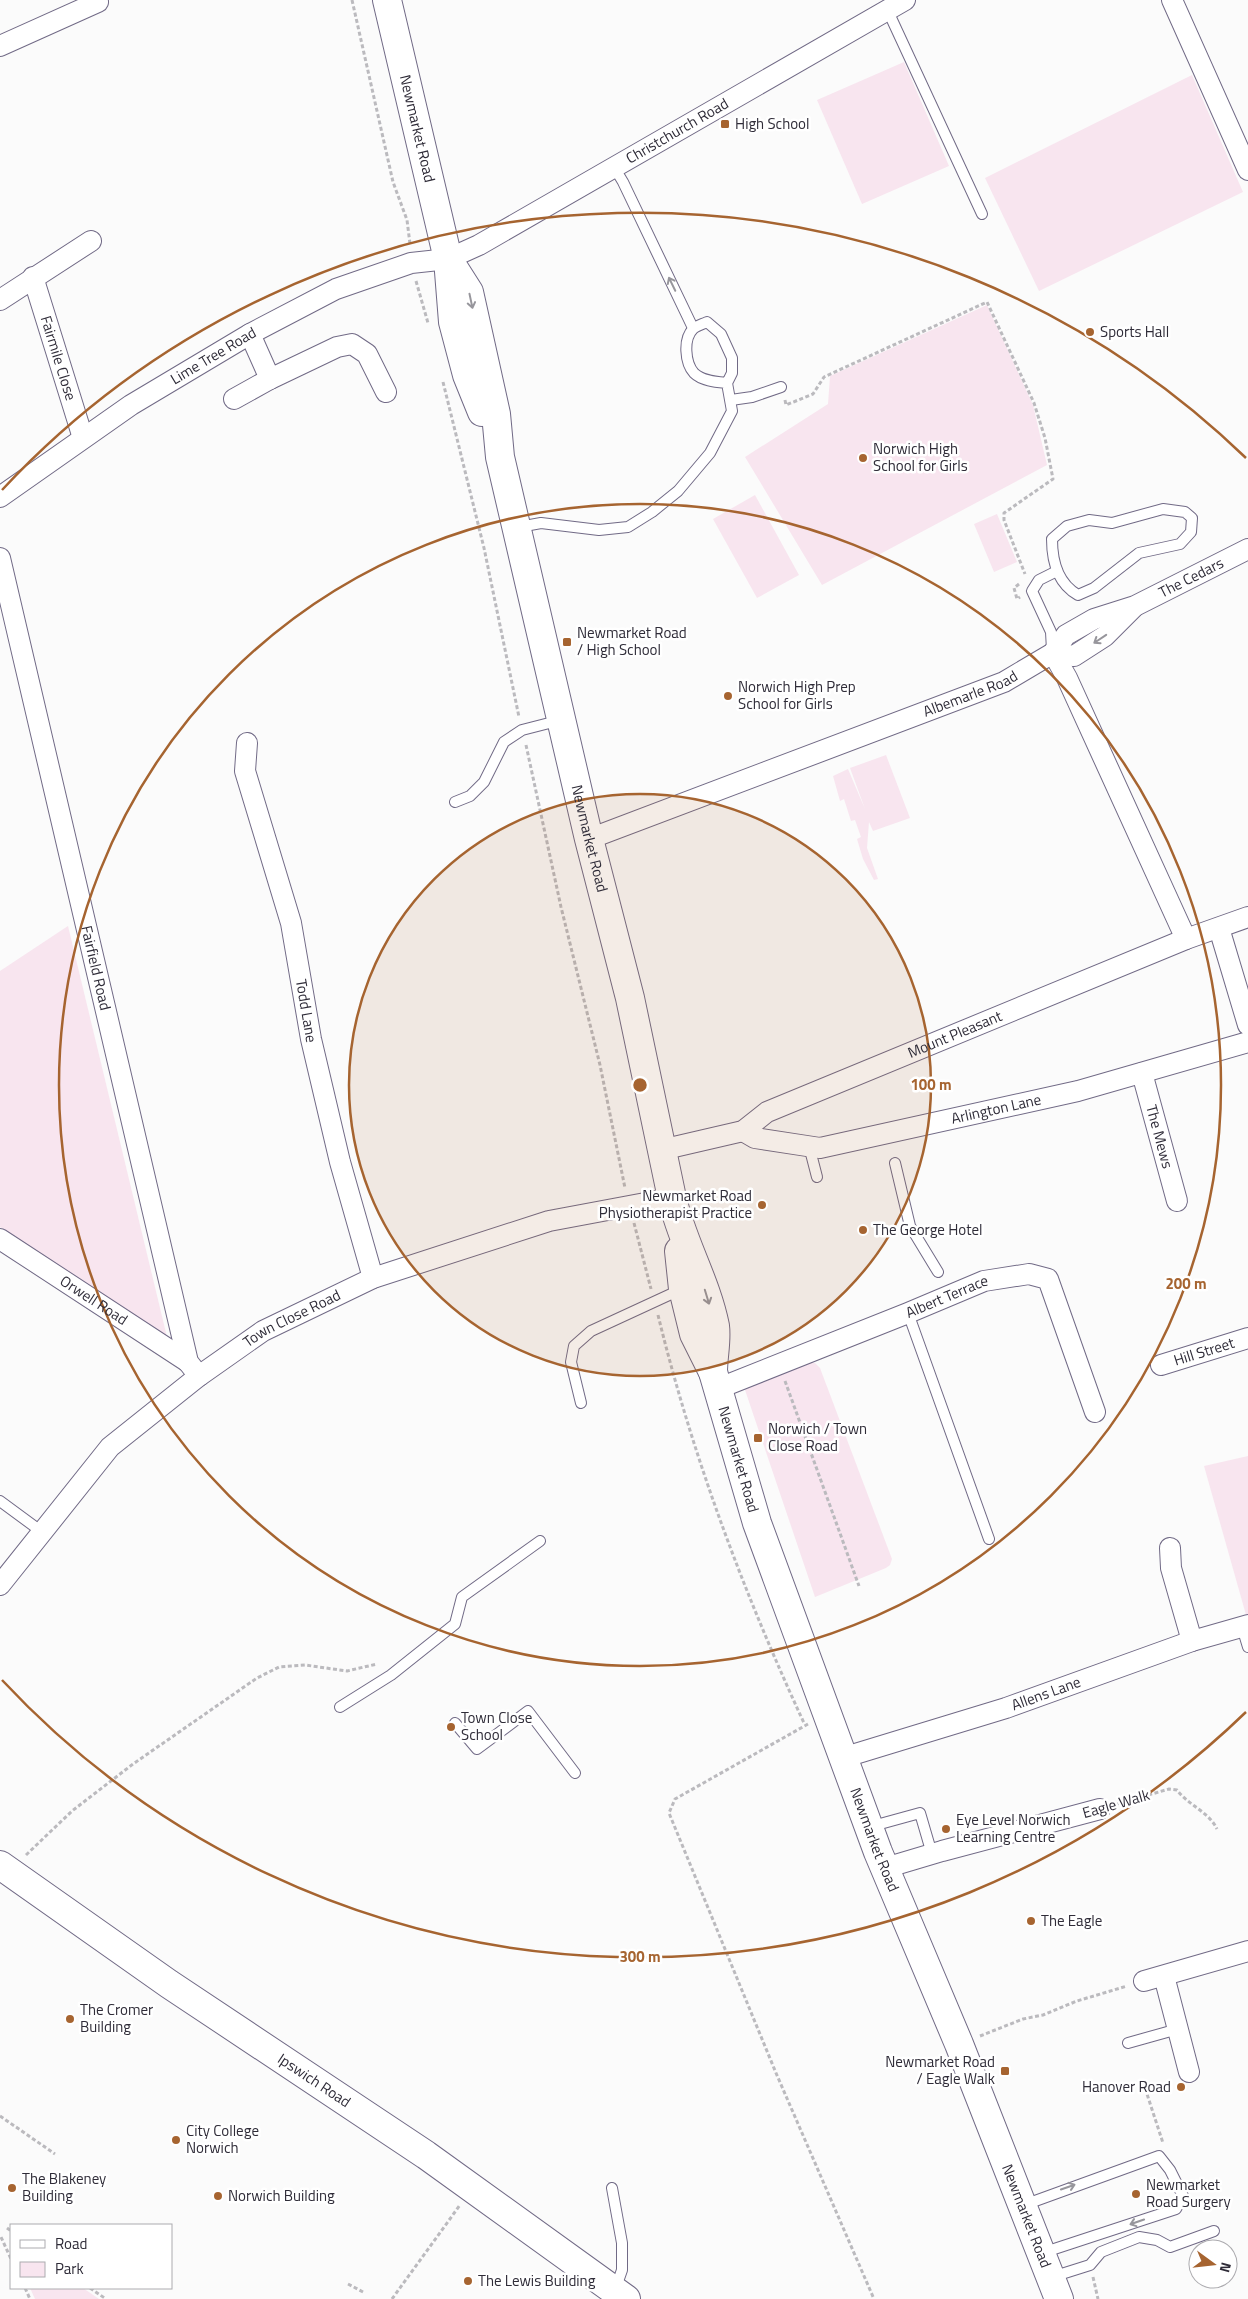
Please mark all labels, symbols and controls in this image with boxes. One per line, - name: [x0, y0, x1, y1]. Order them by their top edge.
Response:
- street label: Newmarket Road: [394, 72, 442, 184]
- street label: Christchurch Road: [621, 92, 733, 169]
- place label: High School: [735, 112, 810, 135]
- marker: High School: [719, 118, 731, 130]
- one-way arrow: [667, 277, 677, 292]
- one-way arrow: [467, 293, 476, 309]
- street label: Fairmile Close: [35, 313, 83, 403]
- place label: Sports Hall: [1100, 320, 1169, 343]
- street label: Lime Tree Road: [166, 321, 260, 390]
- marker: Sports Hall: [1084, 326, 1096, 338]
- place label: Norwich High School for Girls: [873, 437, 968, 477]
- marker: Norwich High School for Girls: [857, 452, 869, 464]
- street label: The Cedars: [1154, 551, 1227, 603]
- place label: Newmarket Road / High School: [577, 621, 687, 661]
- one-way arrow: [1093, 634, 1107, 644]
- marker: Newmarket Road / High School: [561, 636, 573, 648]
- street label: Albemarle Road: [920, 664, 1022, 723]
- place label: Norwich High Prep School for Girls: [738, 675, 856, 715]
- marker: Norwich High Prep School for Girls: [722, 690, 734, 702]
- street label: Newmarket Road: [566, 782, 614, 894]
- street label: Fairfield Road: [75, 923, 117, 1013]
- street label: Todd Lane: [290, 977, 323, 1044]
- street label: Mount Pleasant: [904, 1004, 1006, 1064]
- text: 100 m: [910, 1073, 952, 1096]
- centre of rings: [631, 1076, 649, 1094]
- street label: Arlington Lane: [949, 1087, 1043, 1130]
- street label: The Mews: [1140, 1102, 1180, 1171]
- place label: Newmarket Road Physiotherapist Practice: [599, 1184, 752, 1224]
- marker: Newmarket Road Physiotherapist Practice: [756, 1199, 768, 1211]
- place label: The George Hotel: [873, 1218, 982, 1241]
- marker: The George Hotel: [857, 1224, 869, 1236]
- street label: Orwell Road: [56, 1269, 132, 1331]
- street label: Albert Terrace: [902, 1269, 989, 1324]
- text: 200 m: [1165, 1272, 1207, 1295]
- street label: Town Close Road: [238, 1283, 344, 1353]
- one-way arrow: [702, 1289, 712, 1305]
- street label: Hill Street: [1171, 1331, 1238, 1371]
- street label: Newmarket Road: [713, 1403, 765, 1515]
- place label: Norwich / Town Close Road: [768, 1417, 867, 1457]
- marker: Norwich / Town Close Road: [752, 1432, 764, 1444]
- street label: Allens Lane: [1008, 1670, 1084, 1716]
- place label: Town Close School: [461, 1706, 532, 1746]
- marker: Town Close School: [445, 1721, 457, 1733]
- street label: Eagle Walk: [1079, 1783, 1152, 1824]
- street label: Newmarket Road: [844, 1784, 905, 1895]
- place label: Eye Level Norwich Learning Centre: [956, 1808, 1071, 1848]
- marker: Eye Level Norwich Learning Centre: [940, 1823, 952, 1835]
- place label: The Eagle: [1041, 1909, 1102, 1932]
- marker: The Eagle: [1025, 1915, 1037, 1927]
- text: 300 m: [619, 1945, 661, 1968]
- place label: The Cromer Building: [80, 1998, 153, 2038]
- marker: The Cromer Building: [64, 2013, 76, 2025]
- street label: Ipswich Road: [273, 2047, 356, 2113]
- place label: Newmarket Road / Eagle Walk: [885, 2050, 995, 2090]
- marker: Newmarket Road / Eagle Walk: [999, 2065, 1011, 2077]
- place label: Hanover Road: [1082, 2075, 1171, 2098]
- marker: Hanover Road: [1175, 2081, 1187, 2093]
- place label: City College Norwich: [186, 2119, 259, 2159]
- marker: City College Norwich: [170, 2134, 182, 2146]
- street label: Newmarket Road: [996, 2160, 1058, 2271]
- place label: The Blakeney Building: [22, 2167, 106, 2207]
- place label: Newmarket Road Surgery: [1146, 2173, 1231, 2213]
- marker: The Blakeney Building: [6, 2182, 18, 2194]
- one-way arrow: [1060, 2182, 1076, 2192]
- place label: Norwich Building: [228, 2184, 335, 2207]
- marker: Newmarket Road Surgery: [1130, 2188, 1142, 2200]
- marker: Norwich Building: [212, 2190, 224, 2202]
- one-way arrow: [1130, 2218, 1146, 2227]
- legend: [10, 2224, 172, 2289]
- text: Road: [55, 2232, 87, 2255]
- north arrow: [1188, 2239, 1238, 2289]
- text: Park: [55, 2257, 84, 2280]
- text: N: [1215, 2260, 1237, 2275]
- place label: The Lewis Building: [478, 2269, 596, 2292]
- marker: The Lewis Building: [462, 2275, 474, 2287]

